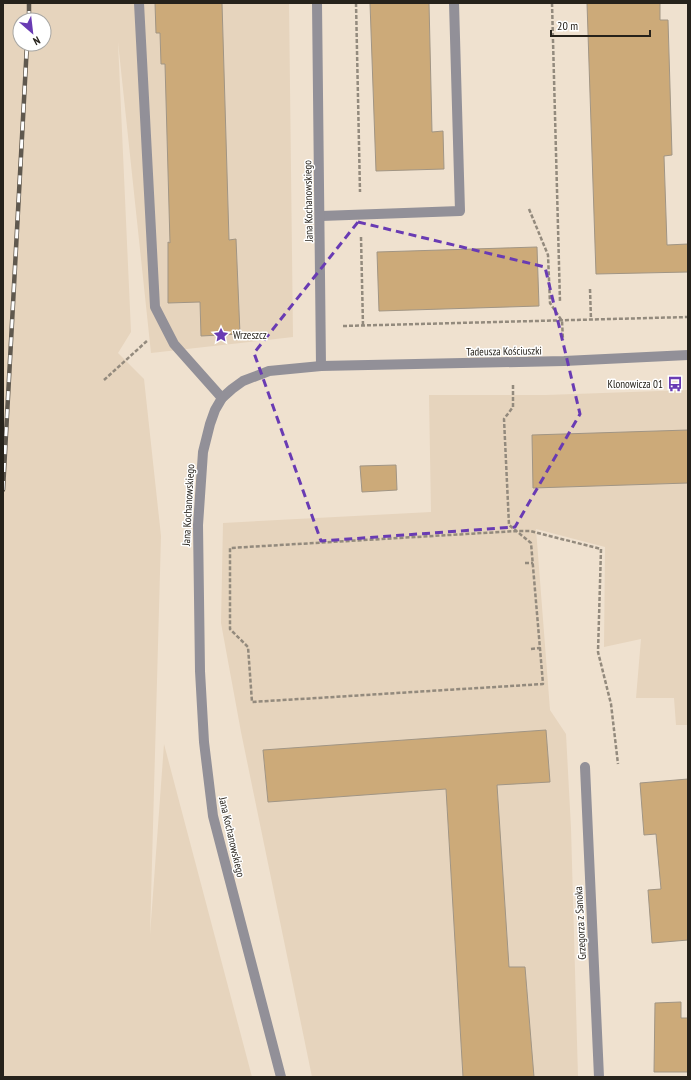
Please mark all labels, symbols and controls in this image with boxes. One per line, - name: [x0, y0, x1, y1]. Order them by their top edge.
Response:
- north arrow: [12, 12, 52, 52]
- scale bar: [551, 12, 650, 38]
- text: 20 m: [557, 18, 578, 33]
- text: N: [31, 33, 43, 48]
- street label: Jana Kochanowskiego: [300, 160, 316, 243]
- place icon: Wrzeszcz: [212, 326, 230, 344]
- place label: Wrzeszcz: [233, 328, 267, 342]
- street label: Tadeusza Kościuszki: [466, 343, 542, 359]
- bus stop icon: Klonowicza 01: [666, 375, 684, 393]
- place label: Klonowicza 01: [608, 377, 663, 391]
- street label: Jana Kochanowskiego: [179, 464, 197, 547]
- street label: Jana Kochanowskiego: [216, 795, 248, 879]
- street label: Grzegorza z Sanoka: [571, 886, 589, 960]

